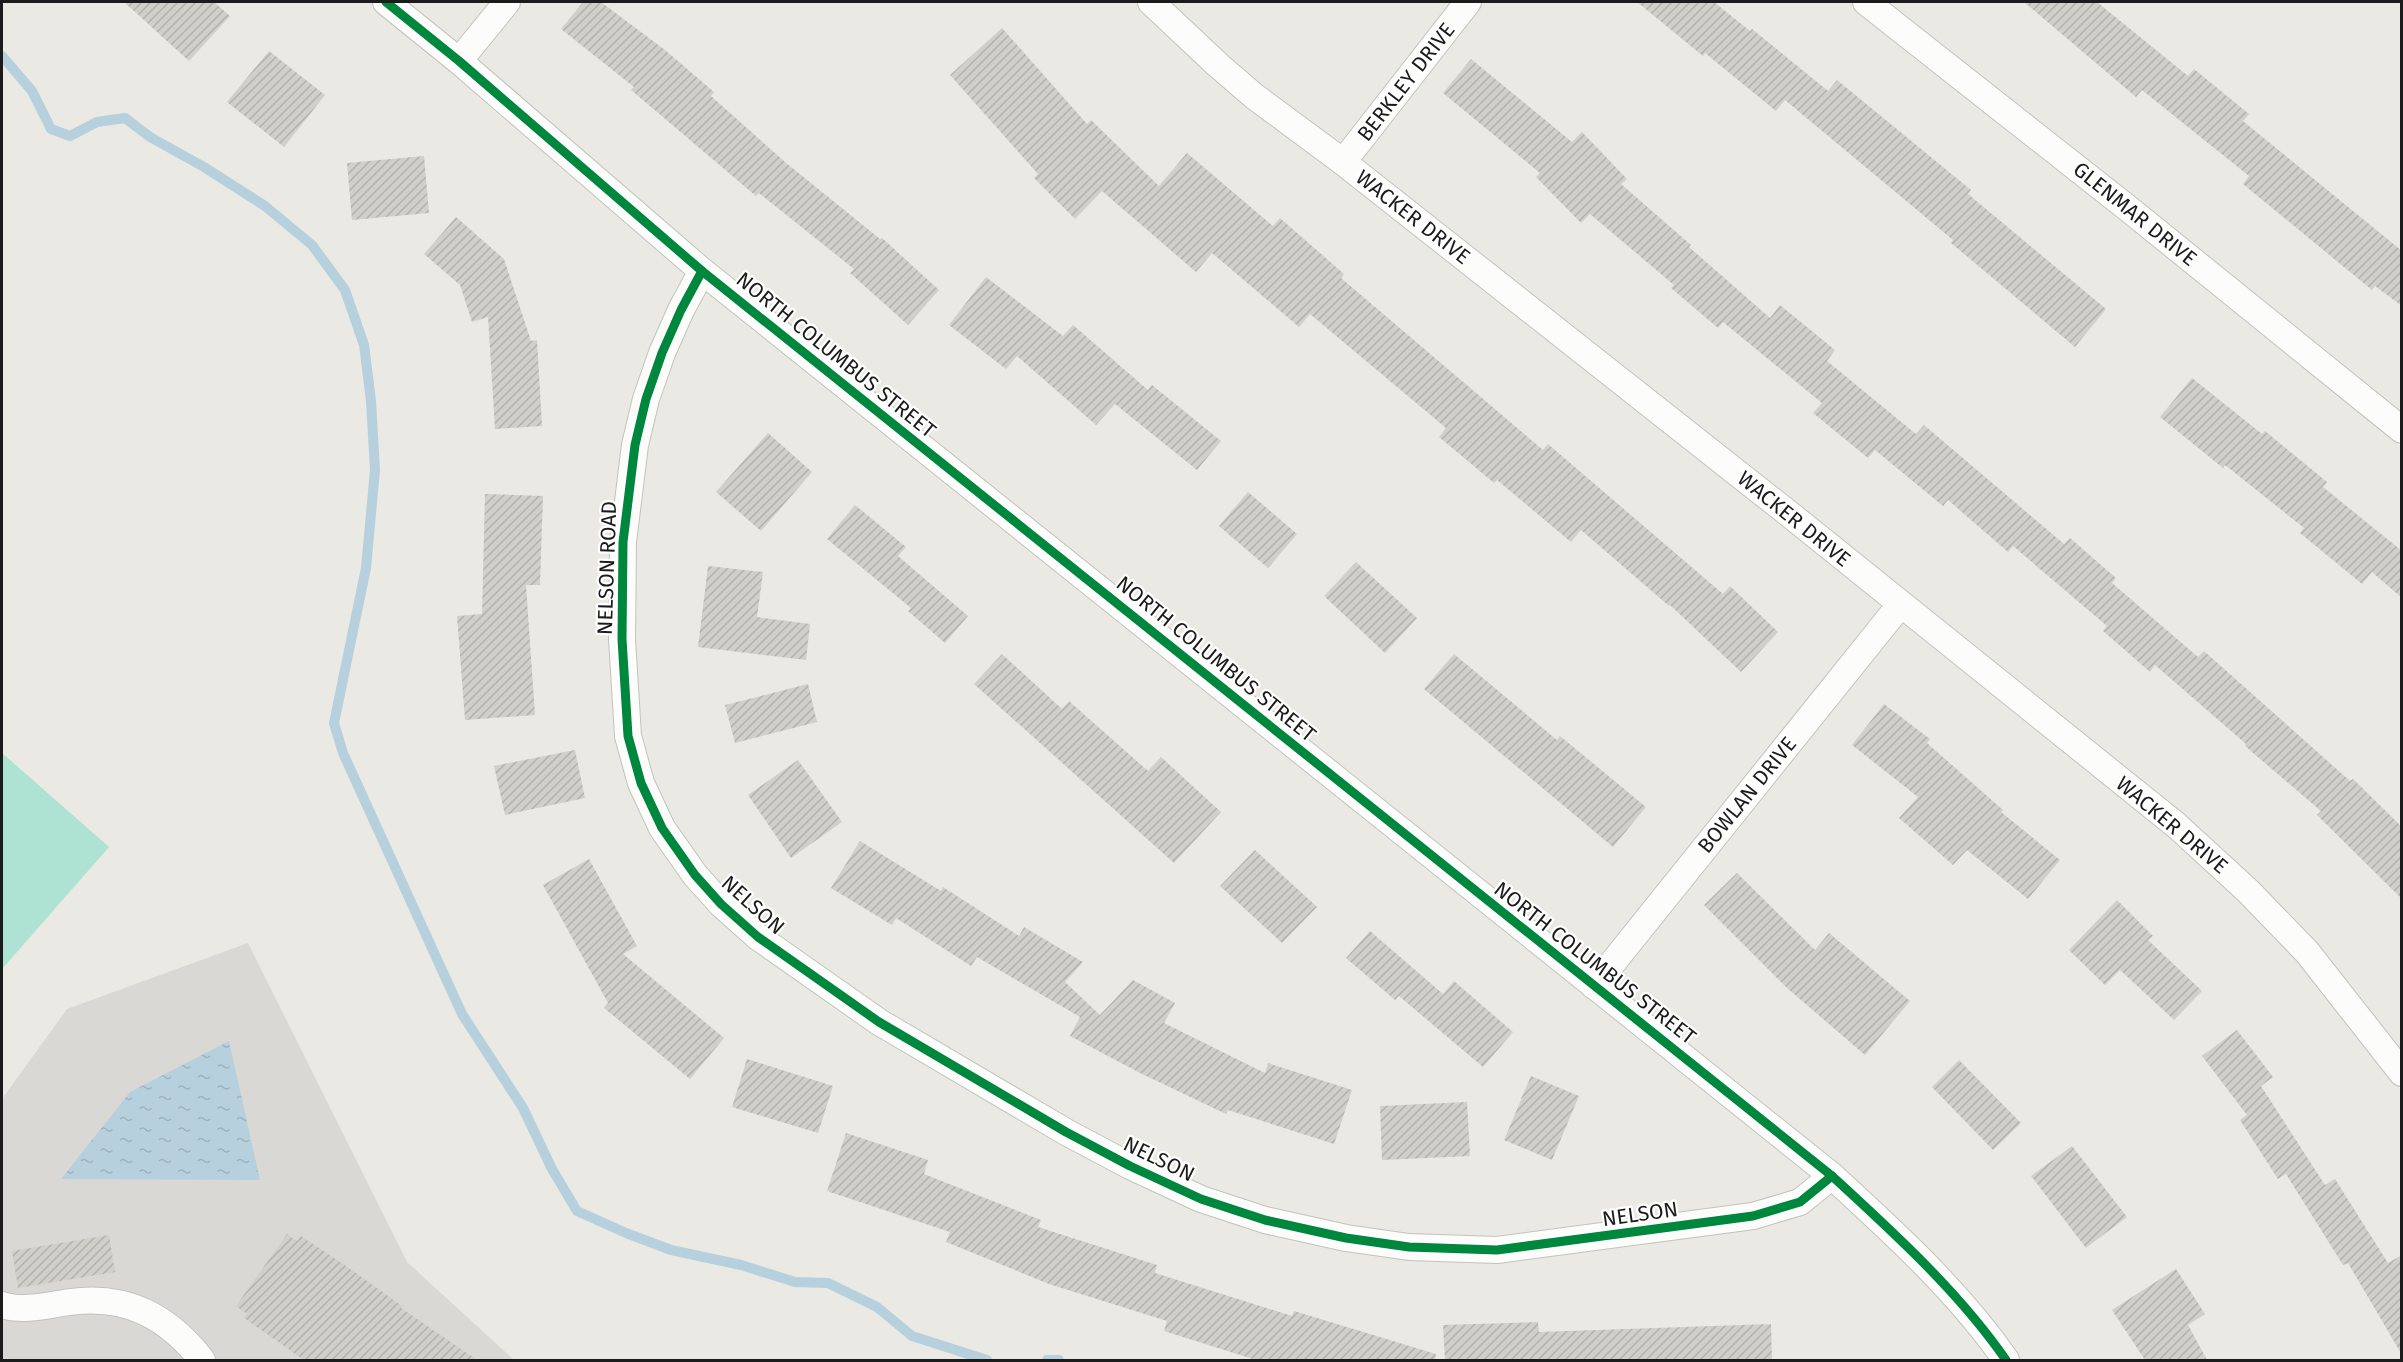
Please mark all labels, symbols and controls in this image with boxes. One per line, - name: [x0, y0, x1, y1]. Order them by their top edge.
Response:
- street label: BERKLEY DRIVE: [1352, 18, 1460, 146]
- street label: GLENMAR DRIVE: [2068, 156, 2202, 272]
- street label: WACKER DRIVE: [1351, 164, 1475, 270]
- street label: NORTH COLUMBUS STREET: [731, 266, 941, 444]
- street label: WACKER DRIVE: [1732, 465, 1856, 573]
- street label: NELSON ROAD: [592, 501, 622, 635]
- street label: NORTH COLUMBUS STREET: [1111, 570, 1321, 748]
- street label: BOWLAN DRIVE: [1692, 731, 1802, 859]
- street label: WACKER DRIVE: [2111, 771, 2233, 879]
- street label: NELSON: [716, 870, 790, 940]
- street label: NORTH COLUMBUS STREET: [1489, 876, 1701, 1050]
- street label: NELSON: [1119, 1131, 1199, 1187]
- street label: NELSON: [1601, 1196, 1679, 1232]

